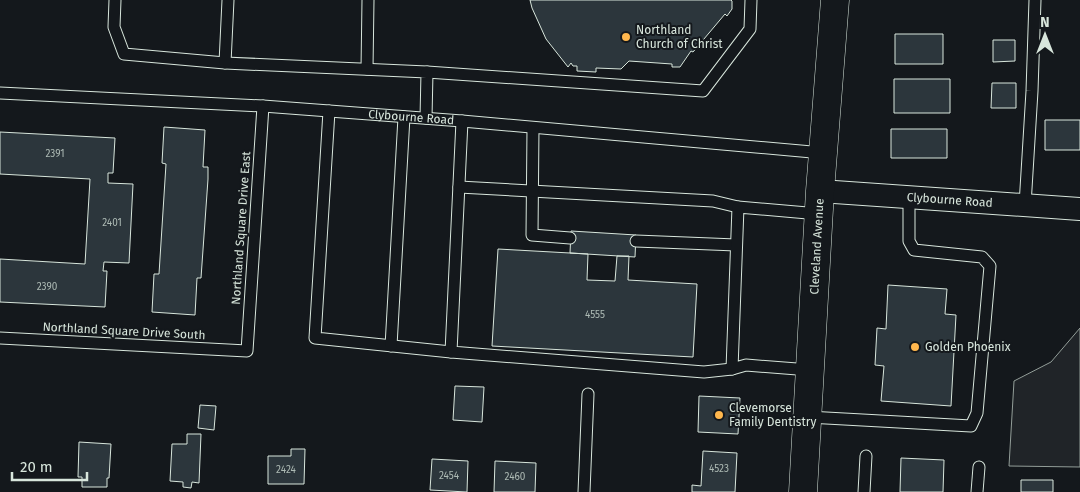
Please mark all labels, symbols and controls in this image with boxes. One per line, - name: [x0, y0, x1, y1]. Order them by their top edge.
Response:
- north arrow: [1020, 10, 1070, 60]
- text: N: [1040, 14, 1050, 31]
- place label: Northland Church of Christ: [636, 23, 723, 51]
- marker: Northland Church of Christ: [620, 31, 632, 43]
- street label: Clybourne Road: [368, 107, 455, 127]
- house number: 2391: [45, 148, 65, 160]
- street label: Northland Square Drive East: [229, 150, 253, 305]
- street label: Clybourne Road: [906, 190, 993, 210]
- street label: Cleveland Avenue: [807, 198, 827, 295]
- house number: 2401: [102, 217, 122, 229]
- house number: 2390: [37, 281, 58, 293]
- house number: 4555: [585, 309, 605, 321]
- street label: Northland Square Drive South: [42, 320, 206, 342]
- place label: Golden Phoenix: [925, 340, 1011, 354]
- marker: Golden Phoenix: [909, 341, 921, 353]
- place label: Clevemorse Family Dentistry: [729, 401, 816, 429]
- marker: Clevemorse Family Dentistry: [713, 409, 725, 421]
- scale bar: [12, 450, 88, 482]
- text: 20 m: [20, 458, 53, 476]
- house number: 4523: [709, 463, 729, 475]
- house number: 2424: [276, 464, 297, 476]
- house number: 2454: [439, 470, 460, 482]
- house number: 2460: [505, 471, 526, 483]

